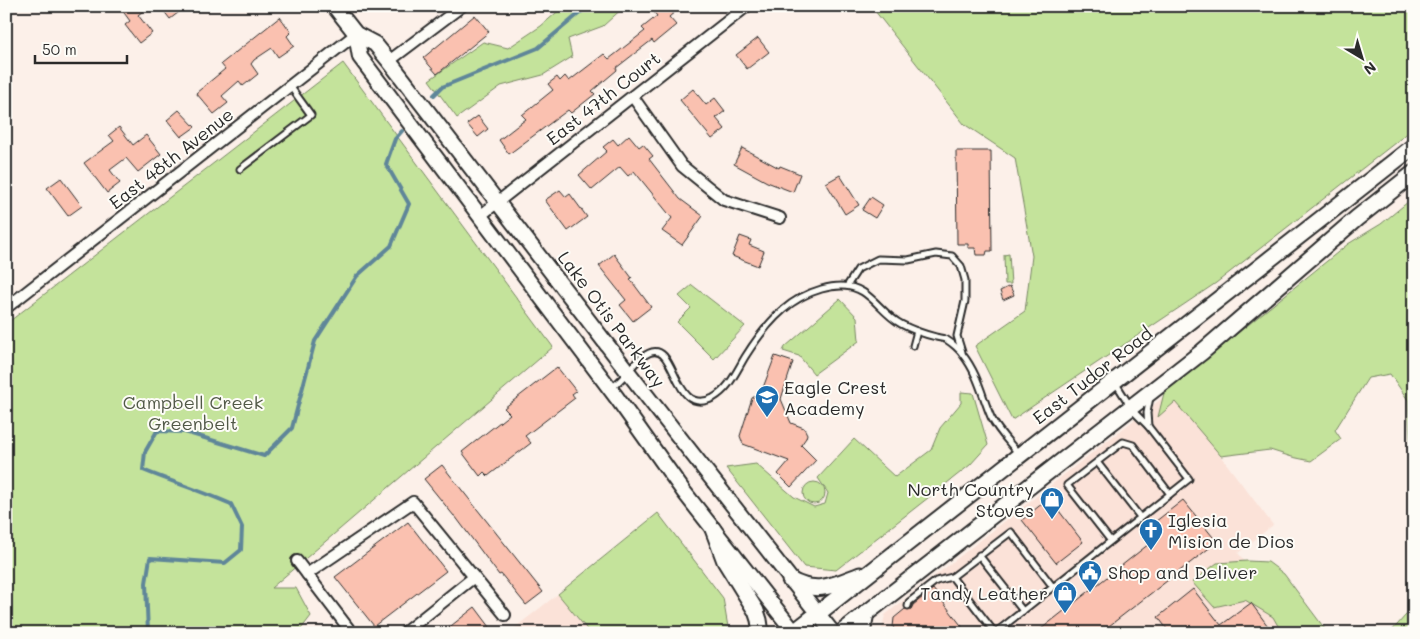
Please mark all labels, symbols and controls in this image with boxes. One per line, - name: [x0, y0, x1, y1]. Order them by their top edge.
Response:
- scale bar: [35, 32, 128, 64]
- north arrow: [1338, 32, 1388, 82]
- text: 50 m: [42, 39, 77, 59]
- street label: East 47th Court: [541, 46, 665, 150]
- text: N: [1360, 58, 1380, 79]
- street label: East 48th Avenue: [104, 102, 238, 214]
- street label: Lake Otis Parkway: [553, 246, 671, 392]
- street label: East Tudor Road: [1027, 321, 1157, 429]
- place label: Eagle Crest Academy: [784, 375, 887, 420]
- school or university icon: Eagle Crest Academy: [754, 384, 780, 418]
- park label: Campbell Creek Greenbelt: [123, 390, 263, 435]
- place label: North Country Stoves: [907, 477, 1034, 522]
- shop icon: North Country Stoves: [1039, 486, 1065, 520]
- place label: Iglesia Mision de Dios: [1168, 508, 1294, 553]
- church icon: Iglesia Mision de Dios: [1138, 517, 1164, 551]
- public building icon: Shop and Deliver: [1077, 559, 1103, 593]
- place label: Shop and Deliver: [1108, 560, 1257, 584]
- shop icon: Tandy Leather: [1052, 580, 1078, 614]
- place label: Tandy Leather: [920, 581, 1048, 605]

